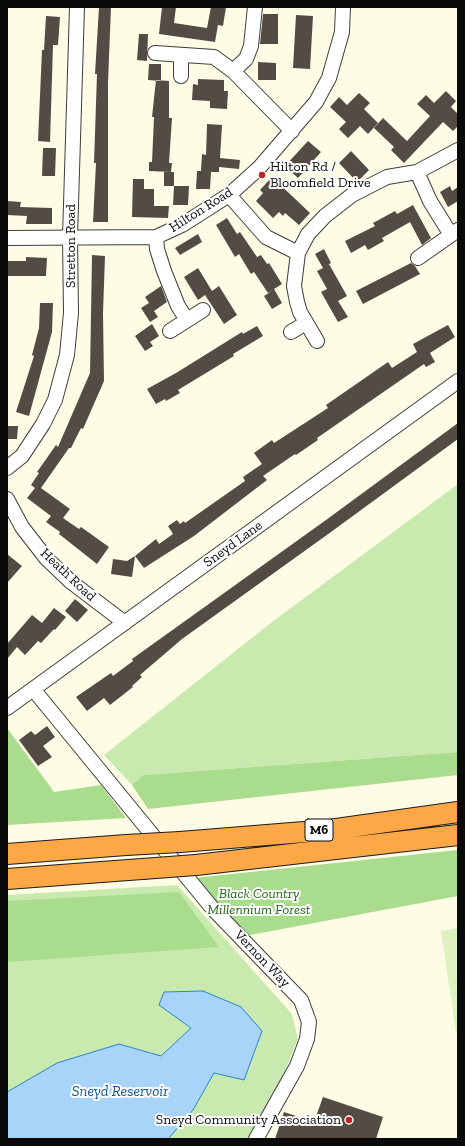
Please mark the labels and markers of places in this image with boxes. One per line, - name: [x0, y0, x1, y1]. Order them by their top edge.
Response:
- place label: Hilton Rd / Bloomfield Drive: [270, 159, 371, 192]
- marker: Hilton Rd / Bloomfield Drive: [257, 170, 267, 180]
- place label: Sneyd Community Association: [156, 1112, 341, 1128]
- marker: Sneyd Community Association: [344, 1115, 354, 1125]

